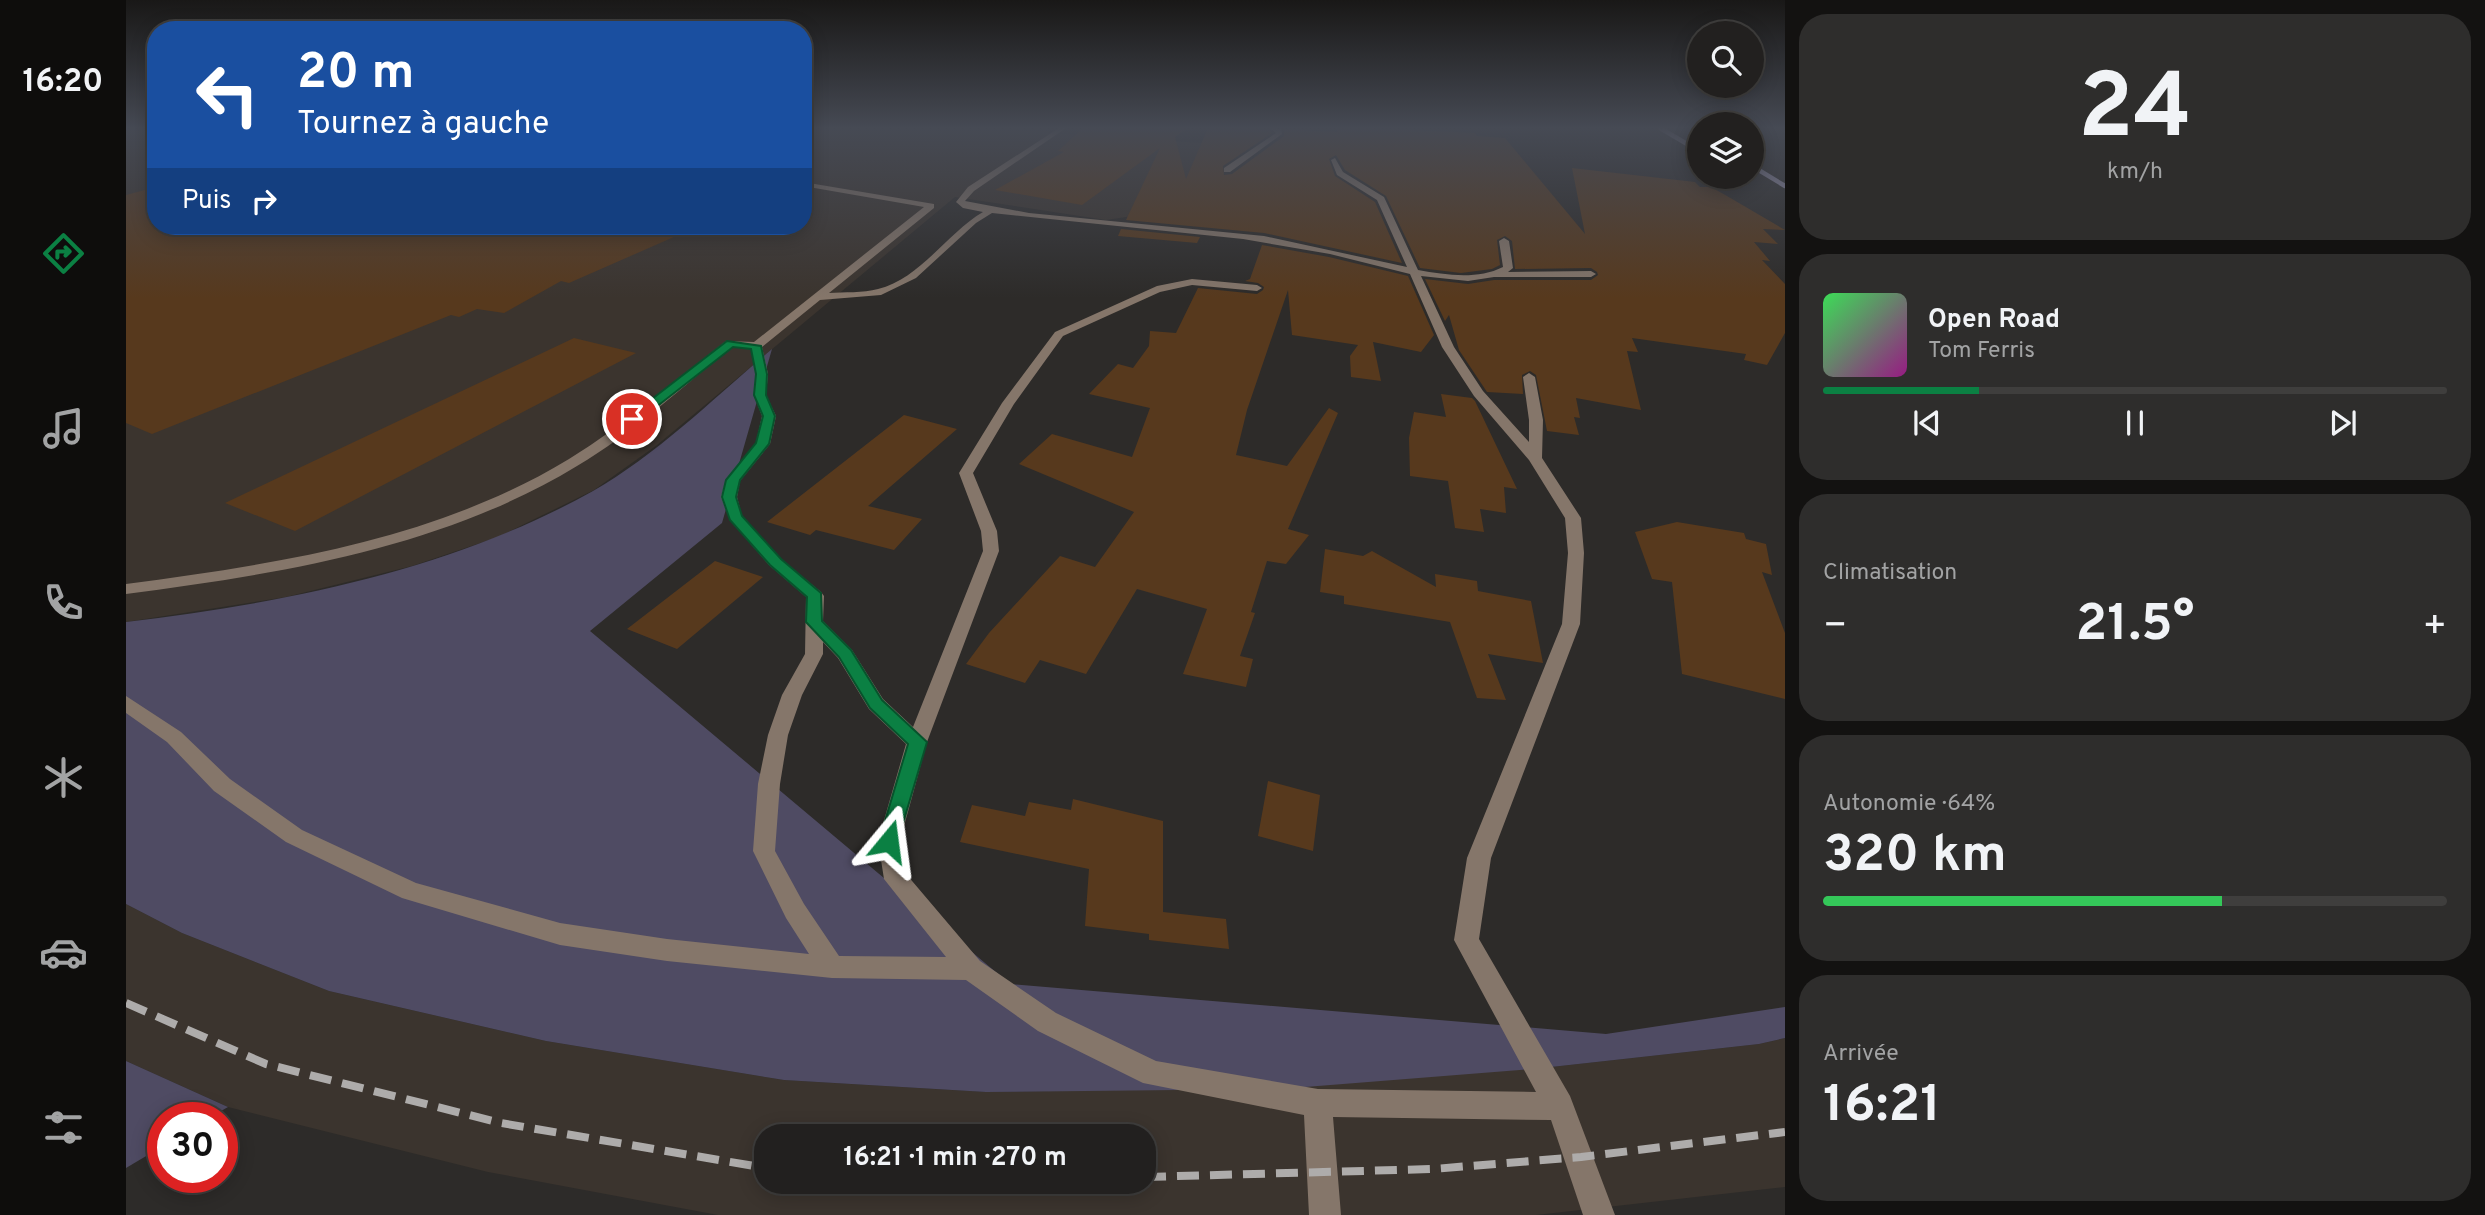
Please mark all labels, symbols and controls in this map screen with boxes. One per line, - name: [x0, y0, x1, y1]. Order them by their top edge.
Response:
- map controls: [1687, 21, 1764, 189]
- button: search: [1687, 21, 1764, 98]
- text: 20 m: [297, 44, 414, 106]
- icon: left: [182, 49, 273, 140]
- text: 24: [2078, 55, 2192, 170]
- text: 16:20: [23, 63, 103, 103]
- text: Tournez à gauche: [297, 105, 549, 145]
- button: layers: [1687, 112, 1764, 189]
- text: km/h: [2107, 158, 2163, 187]
- icon: right: [245, 182, 283, 220]
- text: Puis: [182, 185, 231, 218]
- icon: directions: [39, 229, 88, 278]
- text: Open Road: [1928, 304, 2060, 337]
- text: Tom Ferris: [1928, 337, 2035, 366]
- pin: [602, 389, 662, 449]
- icon: arrive: [613, 400, 651, 438]
- icon: music: [39, 404, 88, 453]
- icon: previous: [1908, 404, 1946, 442]
- icon: pause: [2116, 404, 2154, 442]
- icon: next: [2324, 404, 2362, 442]
- text: Climatisation: [1823, 559, 1957, 588]
- icon: phone: [39, 578, 88, 627]
- text: 21.5°: [2076, 593, 2194, 659]
- text: −: [1823, 603, 1848, 652]
- text: +: [2422, 603, 2447, 652]
- icon: climate: [39, 753, 88, 802]
- text: Autonomie · 64%: [1823, 790, 1995, 819]
- position arrow: [852, 804, 926, 878]
- text: 320 km: [1823, 824, 2007, 890]
- icon: car: [39, 928, 88, 977]
- text: Arrivée: [1823, 1040, 1899, 1069]
- text: 16:21: [1823, 1074, 1941, 1140]
- speed limit sign: 30: [147, 1102, 238, 1193]
- icon: filters: [39, 1103, 88, 1152]
- text: 16:21 · 1 min · 270 m: [843, 1142, 1067, 1175]

